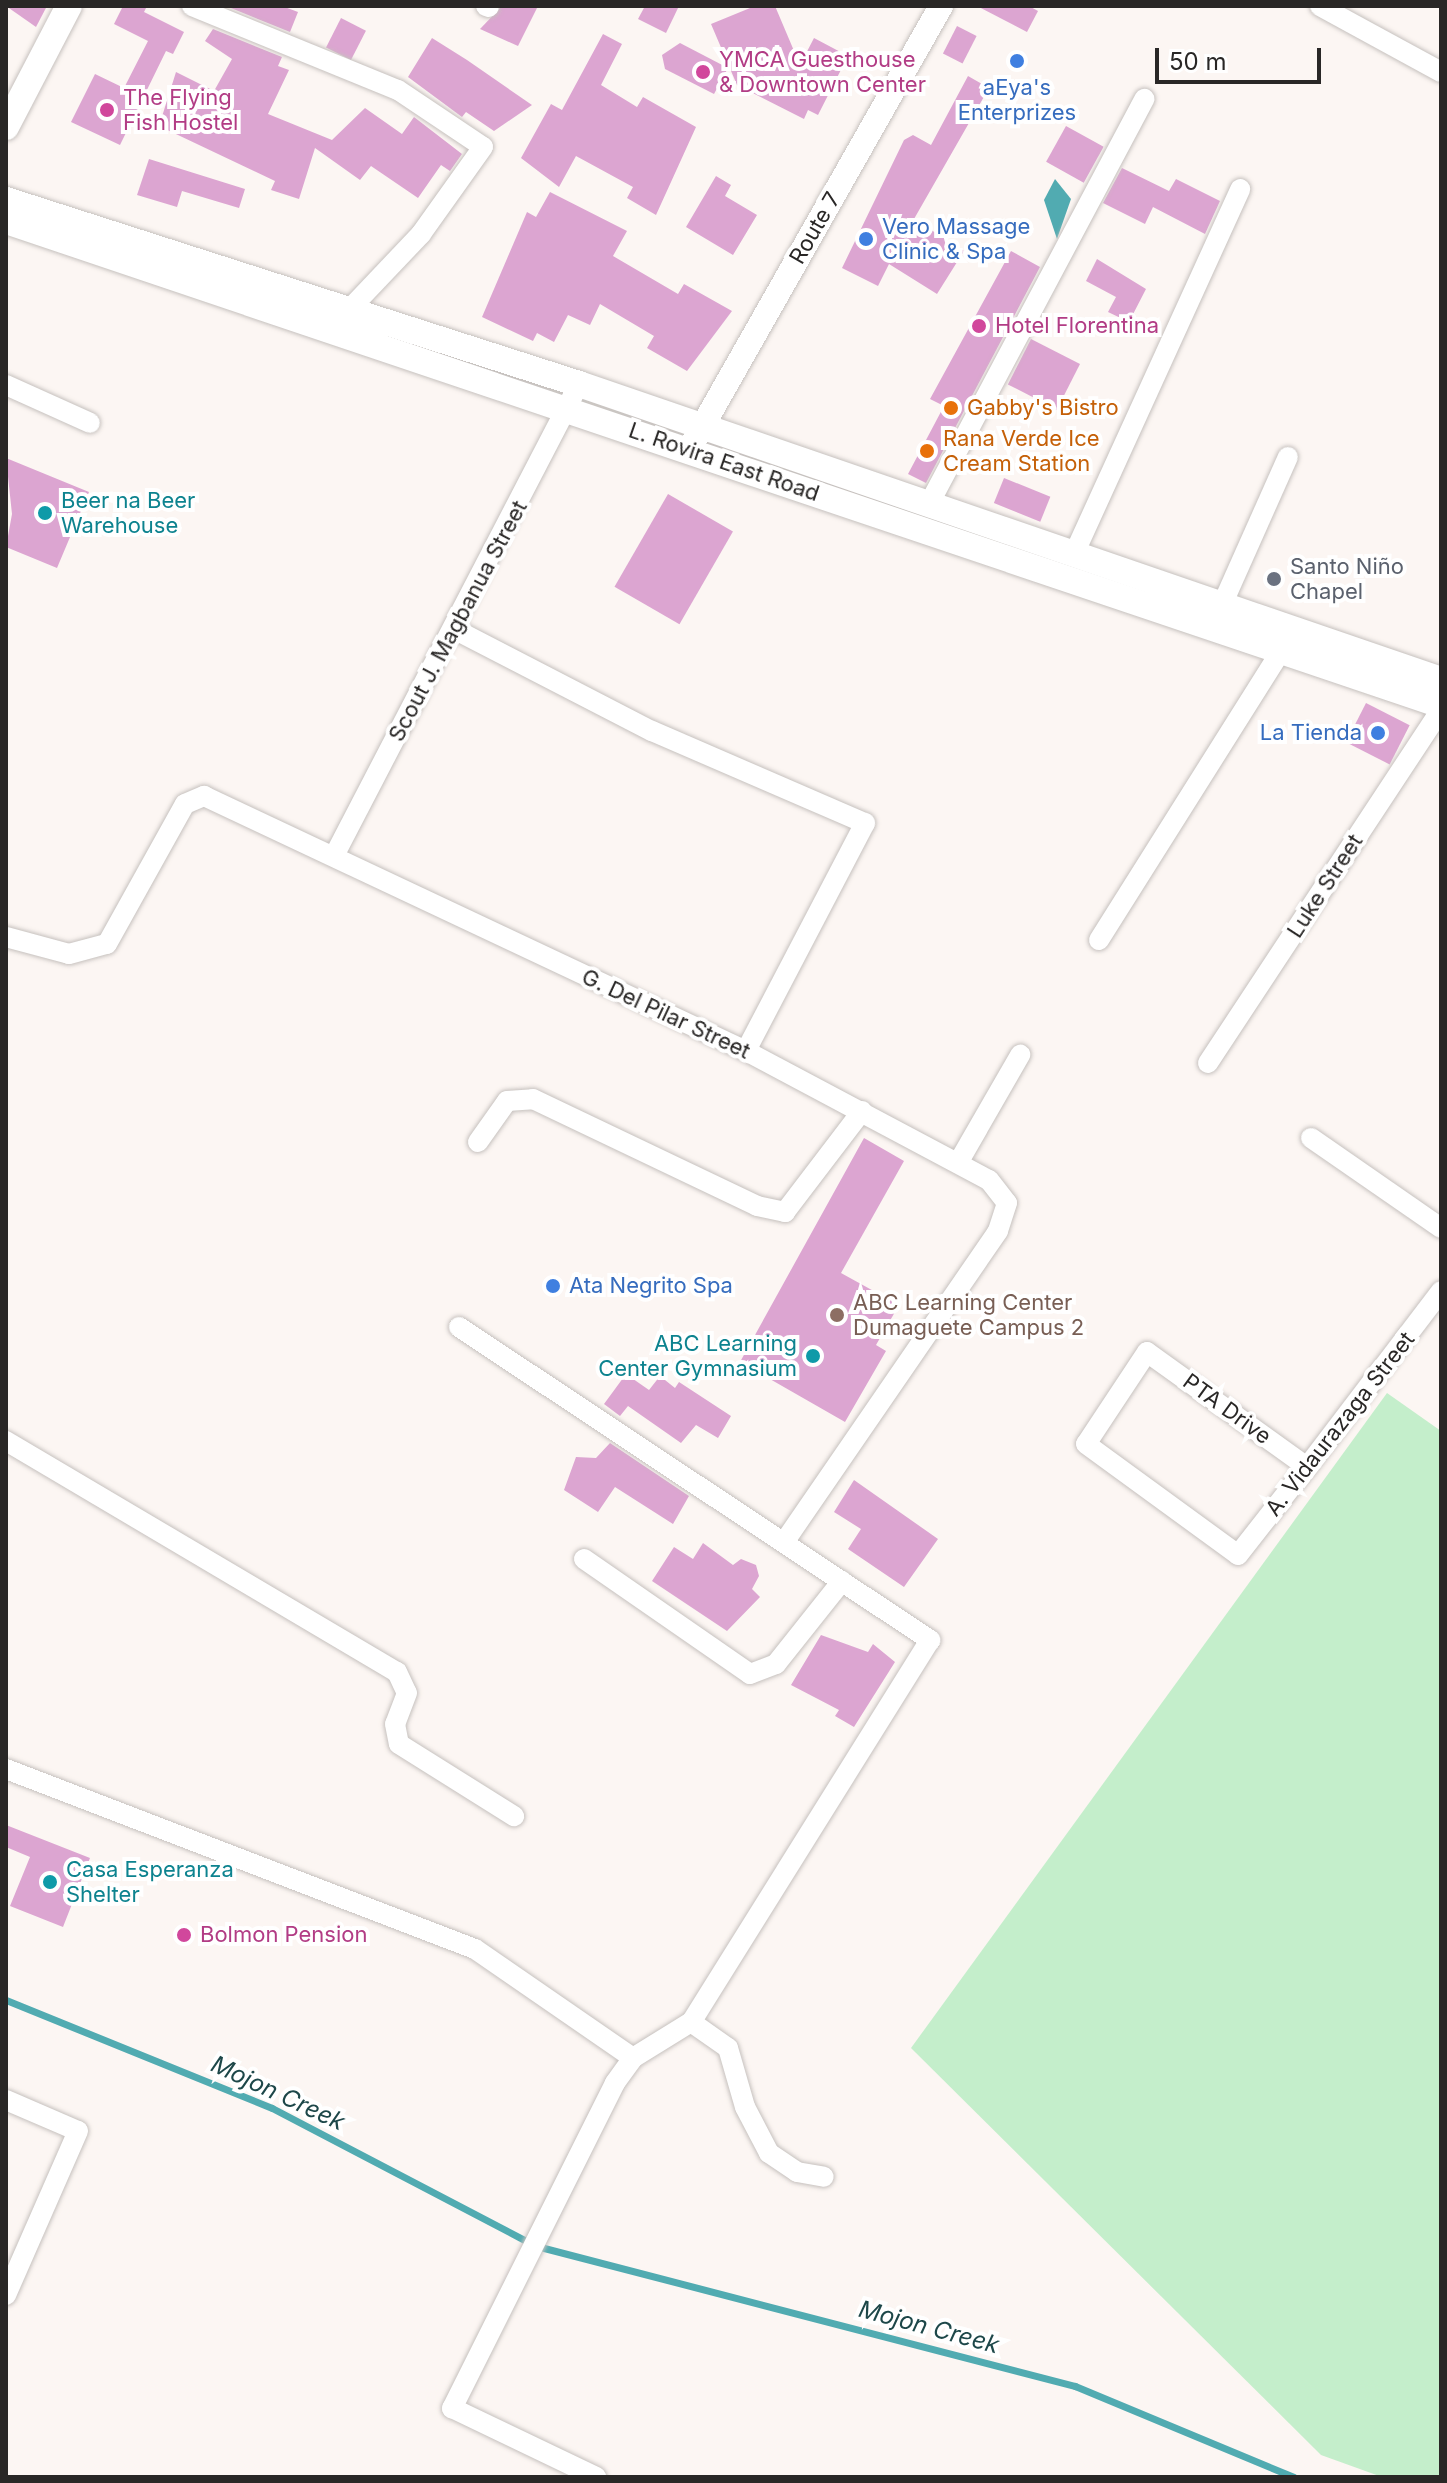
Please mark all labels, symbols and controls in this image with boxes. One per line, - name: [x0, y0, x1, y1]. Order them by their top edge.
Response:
- scale bar: [1159, 32, 1325, 82]
- place label: YMCA Guesthouse & Downtown Center: [719, 46, 926, 98]
- text: 50 m: [1169, 47, 1227, 76]
- marker: aEya's Enterprizes: [1008, 52, 1026, 70]
- marker: YMCA Guesthouse & Downtown Center: [694, 63, 712, 81]
- place label: aEya's Enterprizes: [958, 74, 1076, 126]
- place label: The Flying Fish Hostel: [123, 84, 238, 136]
- marker: The Flying Fish Hostel: [98, 101, 116, 119]
- street label: Route 7: [784, 187, 846, 269]
- place label: Vero Massage Clinic & Spa: [882, 213, 1030, 264]
- marker: Vero Massage Clinic & Spa: [857, 230, 875, 248]
- place label: Hotel Florentina: [995, 313, 1159, 339]
- marker: Hotel Florentina: [970, 317, 988, 335]
- place label: Gabby's Bistro: [967, 395, 1119, 421]
- marker: Gabby's Bistro: [942, 399, 960, 417]
- street label: L. Rovira East Road: [625, 417, 823, 507]
- place label: Rana Verde Ice Cream Station: [943, 425, 1100, 476]
- marker: Rana Verde Ice Cream Station: [918, 442, 936, 460]
- place label: Beer na Beer Warehouse: [61, 487, 195, 538]
- street label: Scout J. Magbanua Street: [383, 496, 533, 746]
- marker: Beer na Beer Warehouse: [36, 504, 54, 522]
- place label: Santo Niño Chapel: [1290, 553, 1404, 604]
- marker: Santo Niño Chapel: [1265, 570, 1283, 588]
- place label: La Tienda: [1260, 720, 1362, 746]
- marker: La Tienda: [1369, 724, 1387, 742]
- street label: Luke Street: [1282, 829, 1368, 943]
- street label: G. Del Pilar Street: [578, 963, 754, 1065]
- place label: Ata Negrito Spa: [569, 1273, 733, 1299]
- marker: Ata Negrito Spa: [544, 1277, 562, 1295]
- place label: ABC Learning Center Dumaguete Campus 2: [853, 1289, 1084, 1340]
- marker: ABC Learning Center Dumaguete Campus 2: [828, 1306, 846, 1324]
- street label: A. Vidaurazaga Street: [1260, 1327, 1420, 1521]
- place label: ABC Learning Center Gymnasium: [598, 1330, 797, 1382]
- marker: ABC Learning Center Gymnasium: [804, 1347, 822, 1365]
- street label: PTA Drive: [1178, 1368, 1276, 1450]
- place label: Casa Esperanza Shelter: [66, 1856, 234, 1908]
- marker: Casa Esperanza Shelter: [41, 1873, 59, 1891]
- place label: Bolmon Pension: [200, 1922, 367, 1948]
- marker: Bolmon Pension: [175, 1926, 193, 1944]
- water label: Mojon Creek: [207, 2049, 349, 2137]
- water label: Mojon Creek: [856, 2294, 1002, 2360]

